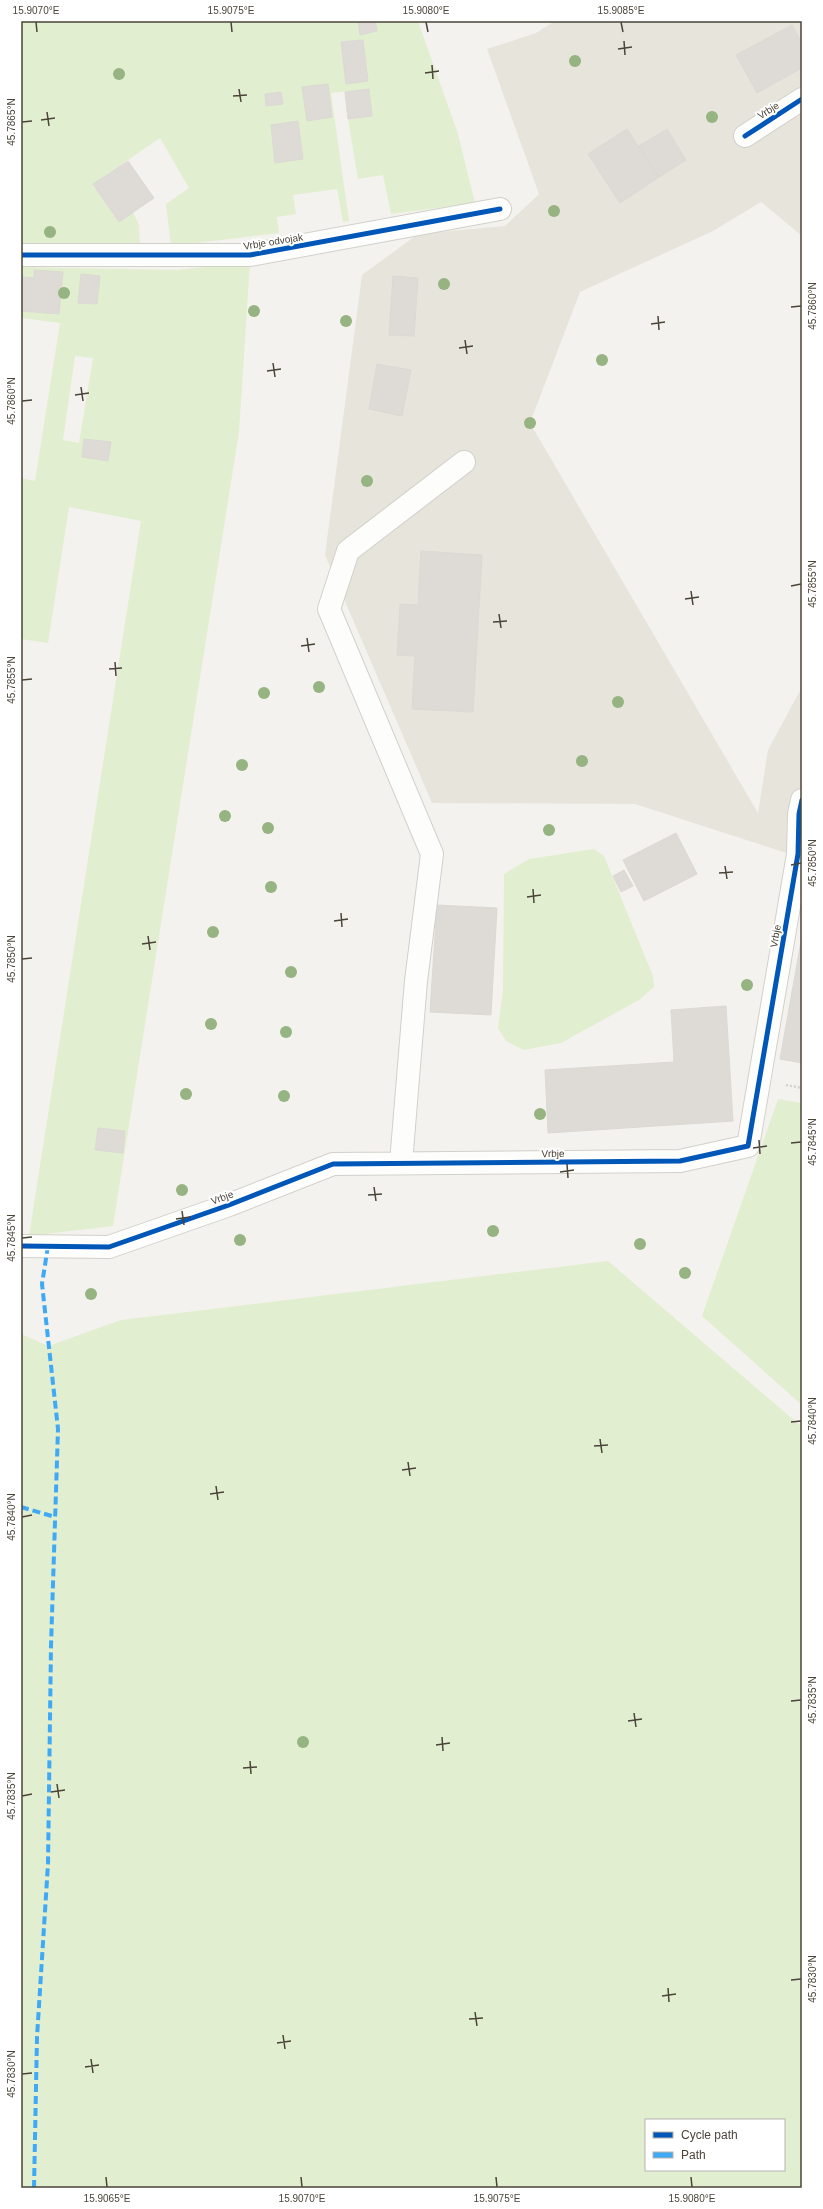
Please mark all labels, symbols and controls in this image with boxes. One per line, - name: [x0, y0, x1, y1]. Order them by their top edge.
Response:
- text: 15.9070°E: [13, 5, 60, 16]
- text: 15.9075°E: [208, 5, 255, 16]
- text: 15.9080°E: [403, 5, 450, 16]
- text: 15.9085°E: [598, 5, 645, 16]
- text: 45.7865°N: [6, 98, 17, 146]
- street label: Vrbje: [756, 99, 781, 121]
- street label: Vrbje odvojak: [242, 231, 305, 252]
- text: 45.7860°N: [807, 282, 818, 330]
- text: 45.7860°N: [6, 377, 17, 425]
- text: 45.7855°N: [807, 560, 818, 608]
- text: 45.7855°N: [6, 656, 17, 704]
- text: 45.7850°N: [807, 839, 818, 887]
- street label: Vrbje: [768, 923, 783, 948]
- text: 45.7850°N: [6, 935, 17, 983]
- text: 45.7845°N: [807, 1118, 818, 1166]
- street label: Vrbje: [541, 1148, 565, 1159]
- street label: Vrbje: [209, 1188, 235, 1207]
- text: 45.7845°N: [6, 1214, 17, 1262]
- text: 45.7840°N: [807, 1397, 818, 1445]
- text: 45.7840°N: [6, 1493, 17, 1541]
- text: 45.7835°N: [807, 1676, 818, 1724]
- text: 45.7835°N: [6, 1772, 17, 1820]
- text: 45.7830°N: [807, 1955, 818, 2003]
- text: 45.7830°N: [6, 2050, 17, 2098]
- legend: [645, 2119, 785, 2171]
- text: Cycle path: [681, 2128, 738, 2142]
- text: Path: [681, 2148, 706, 2162]
- text: 15.9065°E: [84, 2193, 131, 2204]
- text: 15.9070°E: [279, 2193, 326, 2204]
- text: 15.9075°E: [474, 2193, 521, 2204]
- text: 15.9080°E: [669, 2193, 716, 2204]

